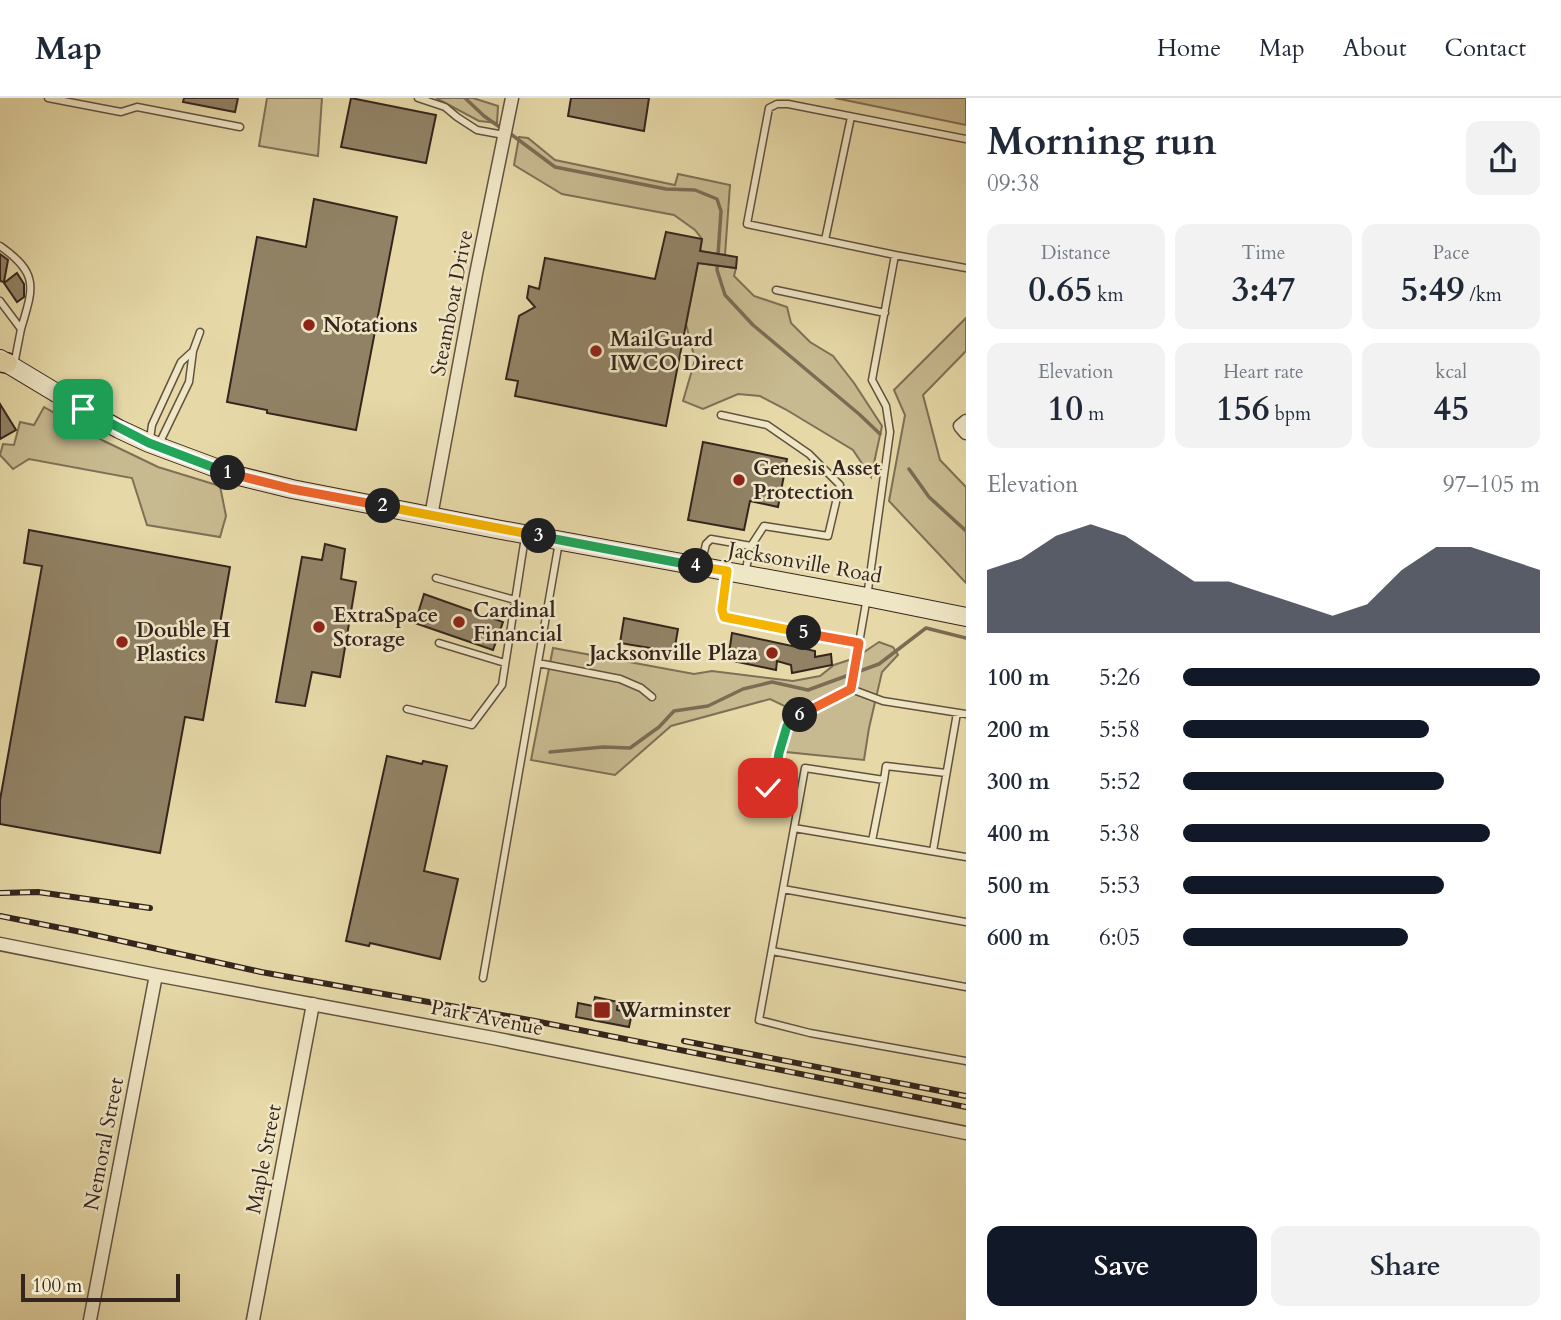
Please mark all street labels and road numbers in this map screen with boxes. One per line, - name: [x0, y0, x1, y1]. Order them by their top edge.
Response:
- street label: Steamboat Drive: [424, 227, 480, 379]
- street label: Jacksonville Road: [723, 535, 884, 591]
- street label: Park Avenue: [428, 993, 546, 1043]
- street label: Nemoral Street: [77, 1075, 131, 1213]
- street label: Maple Street: [239, 1101, 289, 1216]

